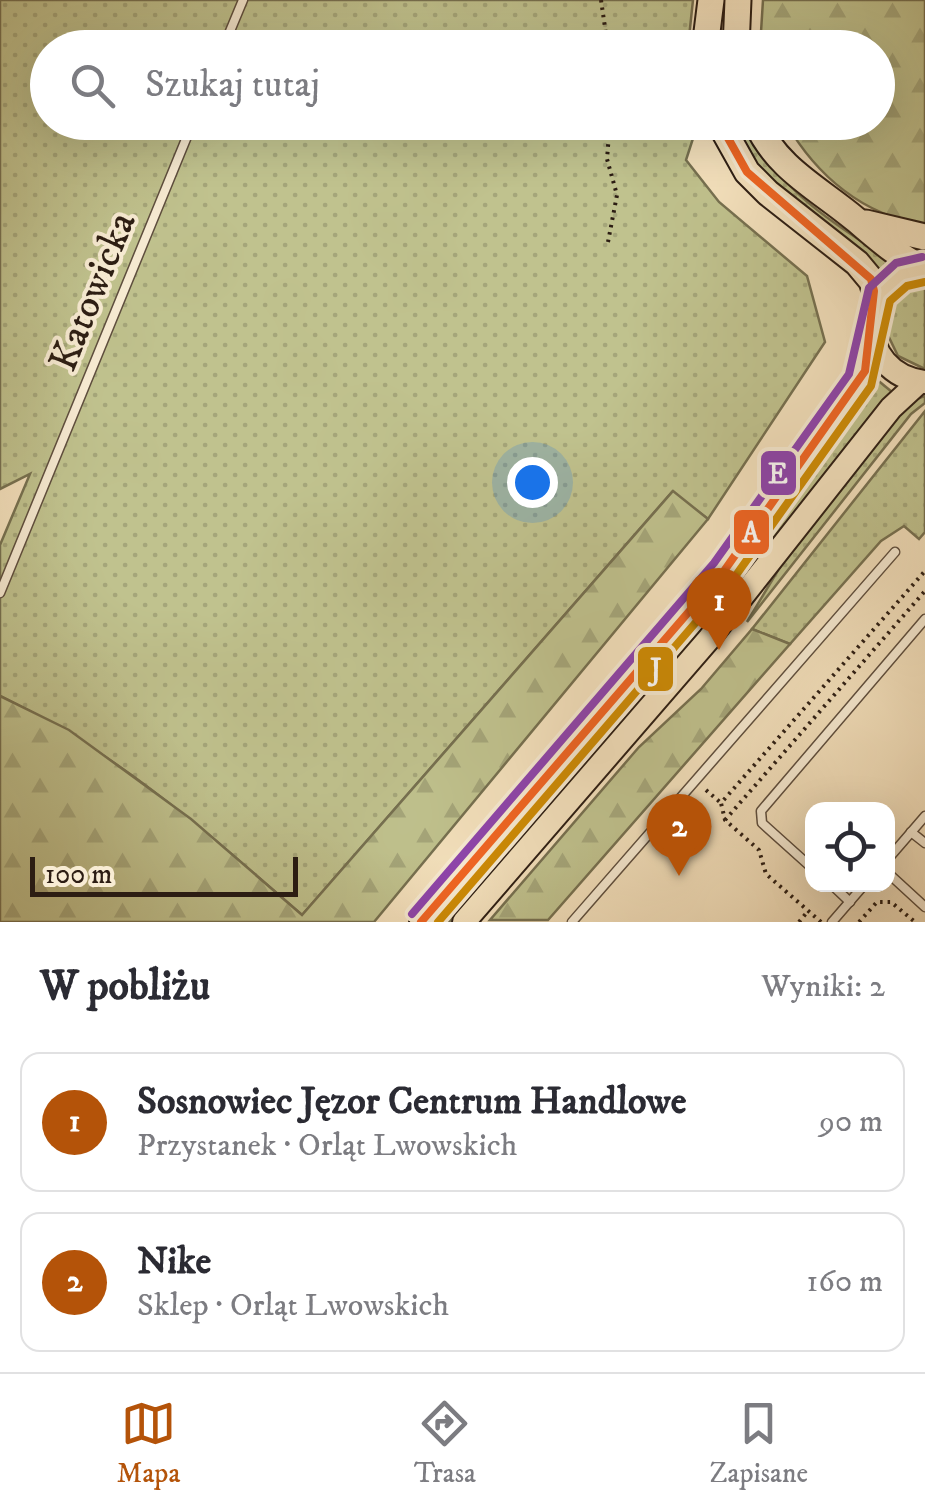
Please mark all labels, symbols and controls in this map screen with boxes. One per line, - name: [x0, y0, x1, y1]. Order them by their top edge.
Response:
- search box: [30, 30, 895, 140]
- icon: search: [65, 58, 120, 113]
- text: Szukaj tutaj: [145, 61, 320, 109]
- street label: Katowicka: [39, 205, 148, 379]
- line badge: E: [759, 449, 798, 497]
- your location: [507, 457, 558, 508]
- text: E: [768, 457, 788, 492]
- line badge: A: [732, 508, 771, 556]
- text: A: [741, 516, 761, 551]
- pin: 1: [686, 568, 752, 650]
- line badge: J: [636, 645, 675, 693]
- text: J: [647, 652, 662, 687]
- pin: 2: [646, 794, 712, 876]
- map controls: [805, 802, 895, 892]
- button: locate: [805, 802, 895, 892]
- scale bar: [30, 852, 298, 896]
- text: 100 m: [45, 857, 112, 892]
- text: W pobliżu: [40, 961, 210, 1013]
- text: Wyniki: 2: [761, 967, 885, 1007]
- text: Sosnowiec Jęzor Centrum Handlowe: [137, 1078, 686, 1126]
- text: 1: [69, 1102, 80, 1142]
- text: 90 m: [819, 1102, 883, 1142]
- text: Przystanek · Orląt Lwowskich: [137, 1126, 517, 1166]
- text: Nike: [137, 1238, 211, 1286]
- text: 2: [67, 1262, 82, 1302]
- text: 160 m: [807, 1262, 883, 1302]
- text: Sklep · Orląt Lwowskich: [137, 1286, 449, 1326]
- tab: Mapa: [117, 1396, 180, 1491]
- tab: Trasa: [414, 1396, 476, 1491]
- tab: Zapisane: [710, 1396, 808, 1491]

